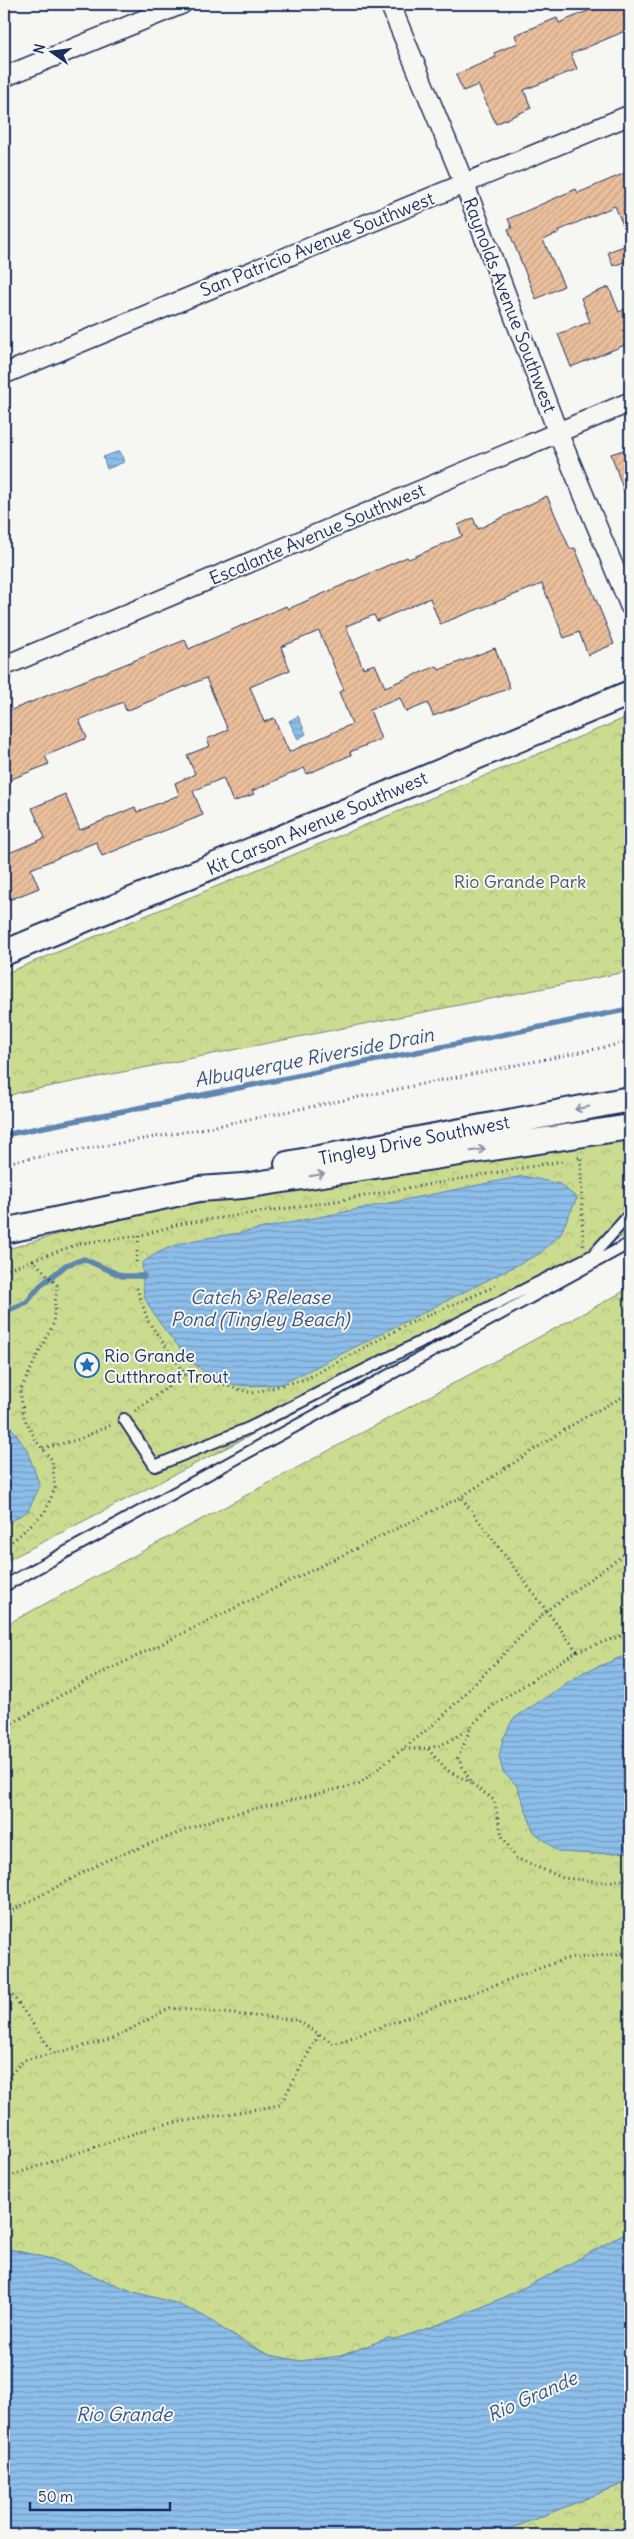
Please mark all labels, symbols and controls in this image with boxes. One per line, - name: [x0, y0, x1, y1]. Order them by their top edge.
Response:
- north arrow: [28, 28, 78, 78]
- text: N: [29, 42, 49, 56]
- street label: San Patricio Avenue Southwest: [197, 186, 437, 302]
- street label: Raynolds Avenue Southwest: [458, 194, 562, 416]
- street label: Escalante Avenue Southwest: [206, 478, 428, 590]
- street label: Kit Carson Avenue Southwest: [203, 766, 431, 880]
- park label: Rio Grande Park: [454, 870, 586, 893]
- water label: Albuquerque Riverside Drain: [192, 1022, 437, 1092]
- one-way arrow: [575, 1103, 591, 1113]
- street label: Tingley Drive Southwest: [317, 1110, 511, 1170]
- one-way arrow: [469, 1145, 485, 1155]
- one-way arrow: [309, 1169, 325, 1179]
- water label: Catch & Release Pond (Tingley Beach): [170, 1285, 351, 1331]
- place label: Rio Grande Cutthroat Trout: [104, 1344, 229, 1388]
- place icon: Rio Grande Cutthroat Trout: [74, 1352, 100, 1378]
- water label: Rio Grande: [483, 2365, 582, 2426]
- water label: Rio Grande: [76, 2402, 174, 2426]
- scale bar: [30, 2479, 170, 2511]
- text: 50 m: [38, 2487, 73, 2506]

